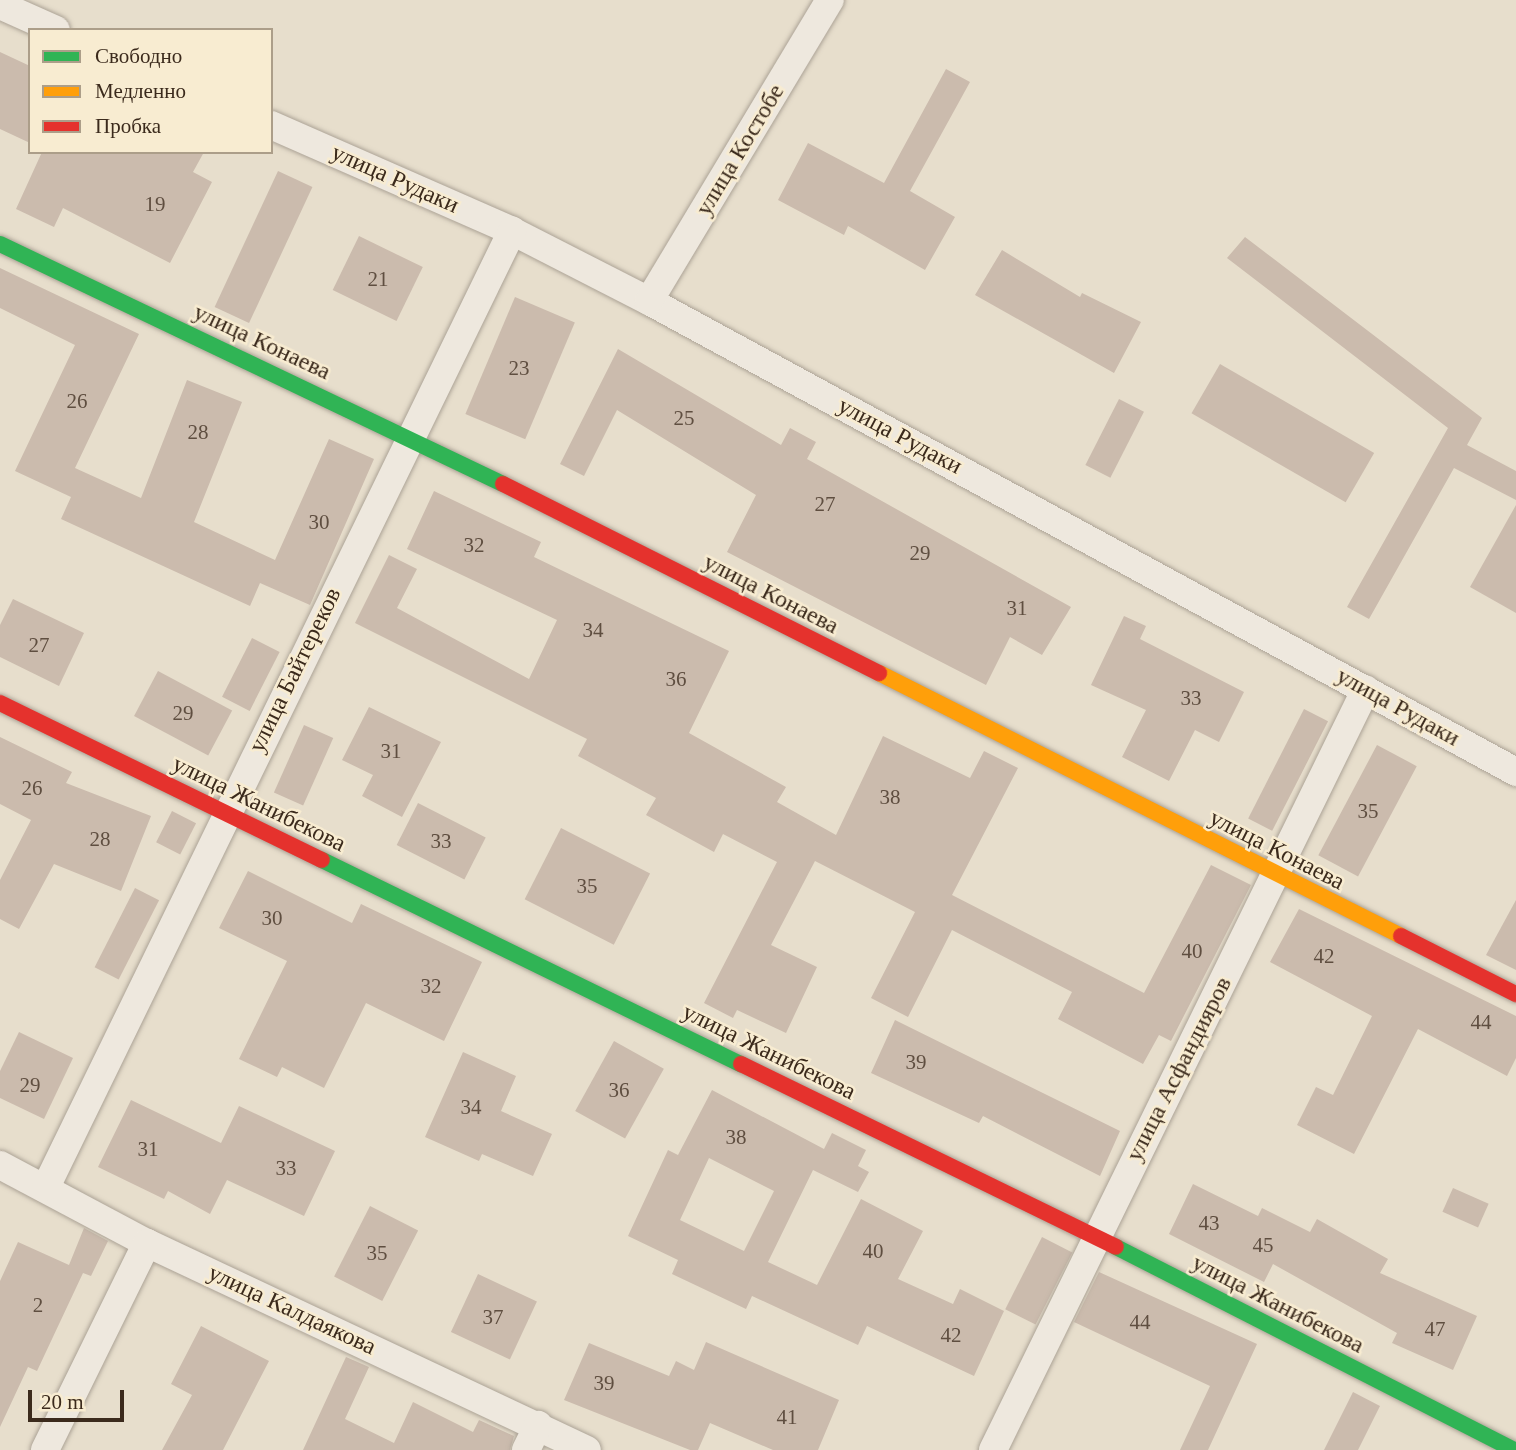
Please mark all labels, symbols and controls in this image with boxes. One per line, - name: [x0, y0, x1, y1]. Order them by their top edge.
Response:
- legend: [28, 28, 273, 154]
- text: Свободно: [95, 44, 182, 68]
- text: Медленно: [95, 79, 186, 103]
- street label: улица Костобе: [690, 79, 790, 221]
- text: Пробка: [95, 114, 161, 138]
- street label: улица Рудаки: [327, 138, 463, 220]
- house number: 19: [144, 191, 166, 217]
- house number: 21: [368, 266, 388, 292]
- street label: улица Конаева: [189, 298, 335, 386]
- house number: 23: [508, 355, 530, 381]
- house number: 26: [66, 388, 88, 414]
- street label: улица Рудаки: [833, 391, 967, 481]
- house number: 25: [674, 405, 694, 431]
- house number: 28: [188, 419, 208, 445]
- house number: 27: [814, 491, 836, 517]
- house number: 30: [308, 509, 330, 535]
- house number: 32: [463, 532, 484, 558]
- house number: 29: [909, 540, 930, 566]
- street label: улица Конаева: [699, 548, 843, 640]
- street label: улица Байтереков: [243, 583, 347, 757]
- house number: 31: [1006, 595, 1028, 621]
- house number: 34: [582, 617, 604, 643]
- house number: 27: [28, 632, 50, 658]
- street label: улица Рудаки: [1331, 661, 1465, 753]
- house number: 36: [666, 666, 686, 692]
- house number: 33: [1180, 685, 1202, 711]
- house number: 29: [172, 700, 194, 726]
- house number: 31: [380, 738, 402, 764]
- street label: улица Жанибекова: [168, 750, 350, 858]
- house number: 26: [22, 775, 42, 801]
- house number: 38: [880, 784, 900, 810]
- house number: 35: [1358, 798, 1378, 824]
- street label: улица Конаева: [1205, 804, 1349, 896]
- house number: 28: [90, 826, 110, 852]
- house number: 33: [430, 828, 452, 854]
- house number: 35: [576, 873, 598, 899]
- house number: 30: [262, 905, 282, 931]
- house number: 40: [1182, 938, 1202, 964]
- house number: 42: [1314, 943, 1334, 969]
- street label: улица Асфандияров: [1120, 972, 1238, 1166]
- house number: 32: [420, 973, 442, 999]
- street label: улица Жанибекова: [678, 998, 860, 1106]
- house number: 44: [1470, 1009, 1492, 1035]
- house number: 39: [906, 1049, 926, 1075]
- house number: 29: [20, 1072, 40, 1098]
- house number: 36: [608, 1077, 630, 1103]
- house number: 34: [461, 1094, 482, 1120]
- house number: 38: [726, 1124, 746, 1150]
- house number: 31: [138, 1136, 158, 1162]
- house number: 33: [276, 1155, 296, 1181]
- house number: 43: [1198, 1210, 1220, 1236]
- house number: 45: [1252, 1232, 1274, 1258]
- house number: 40: [862, 1238, 884, 1264]
- house number: 35: [366, 1240, 388, 1266]
- street label: улица Жанибекова: [1187, 1248, 1369, 1360]
- street label: улица Калдаякова: [204, 1259, 380, 1361]
- house number: 2: [33, 1292, 43, 1318]
- house number: 37: [482, 1304, 504, 1330]
- house number: 44: [1130, 1309, 1150, 1335]
- house number: 47: [1424, 1316, 1446, 1342]
- house number: 42: [940, 1322, 962, 1348]
- house number: 39: [594, 1370, 614, 1396]
- scale bar: [32, 1376, 128, 1420]
- text: 20 m: [41, 1390, 84, 1414]
- house number: 41: [776, 1404, 798, 1430]

